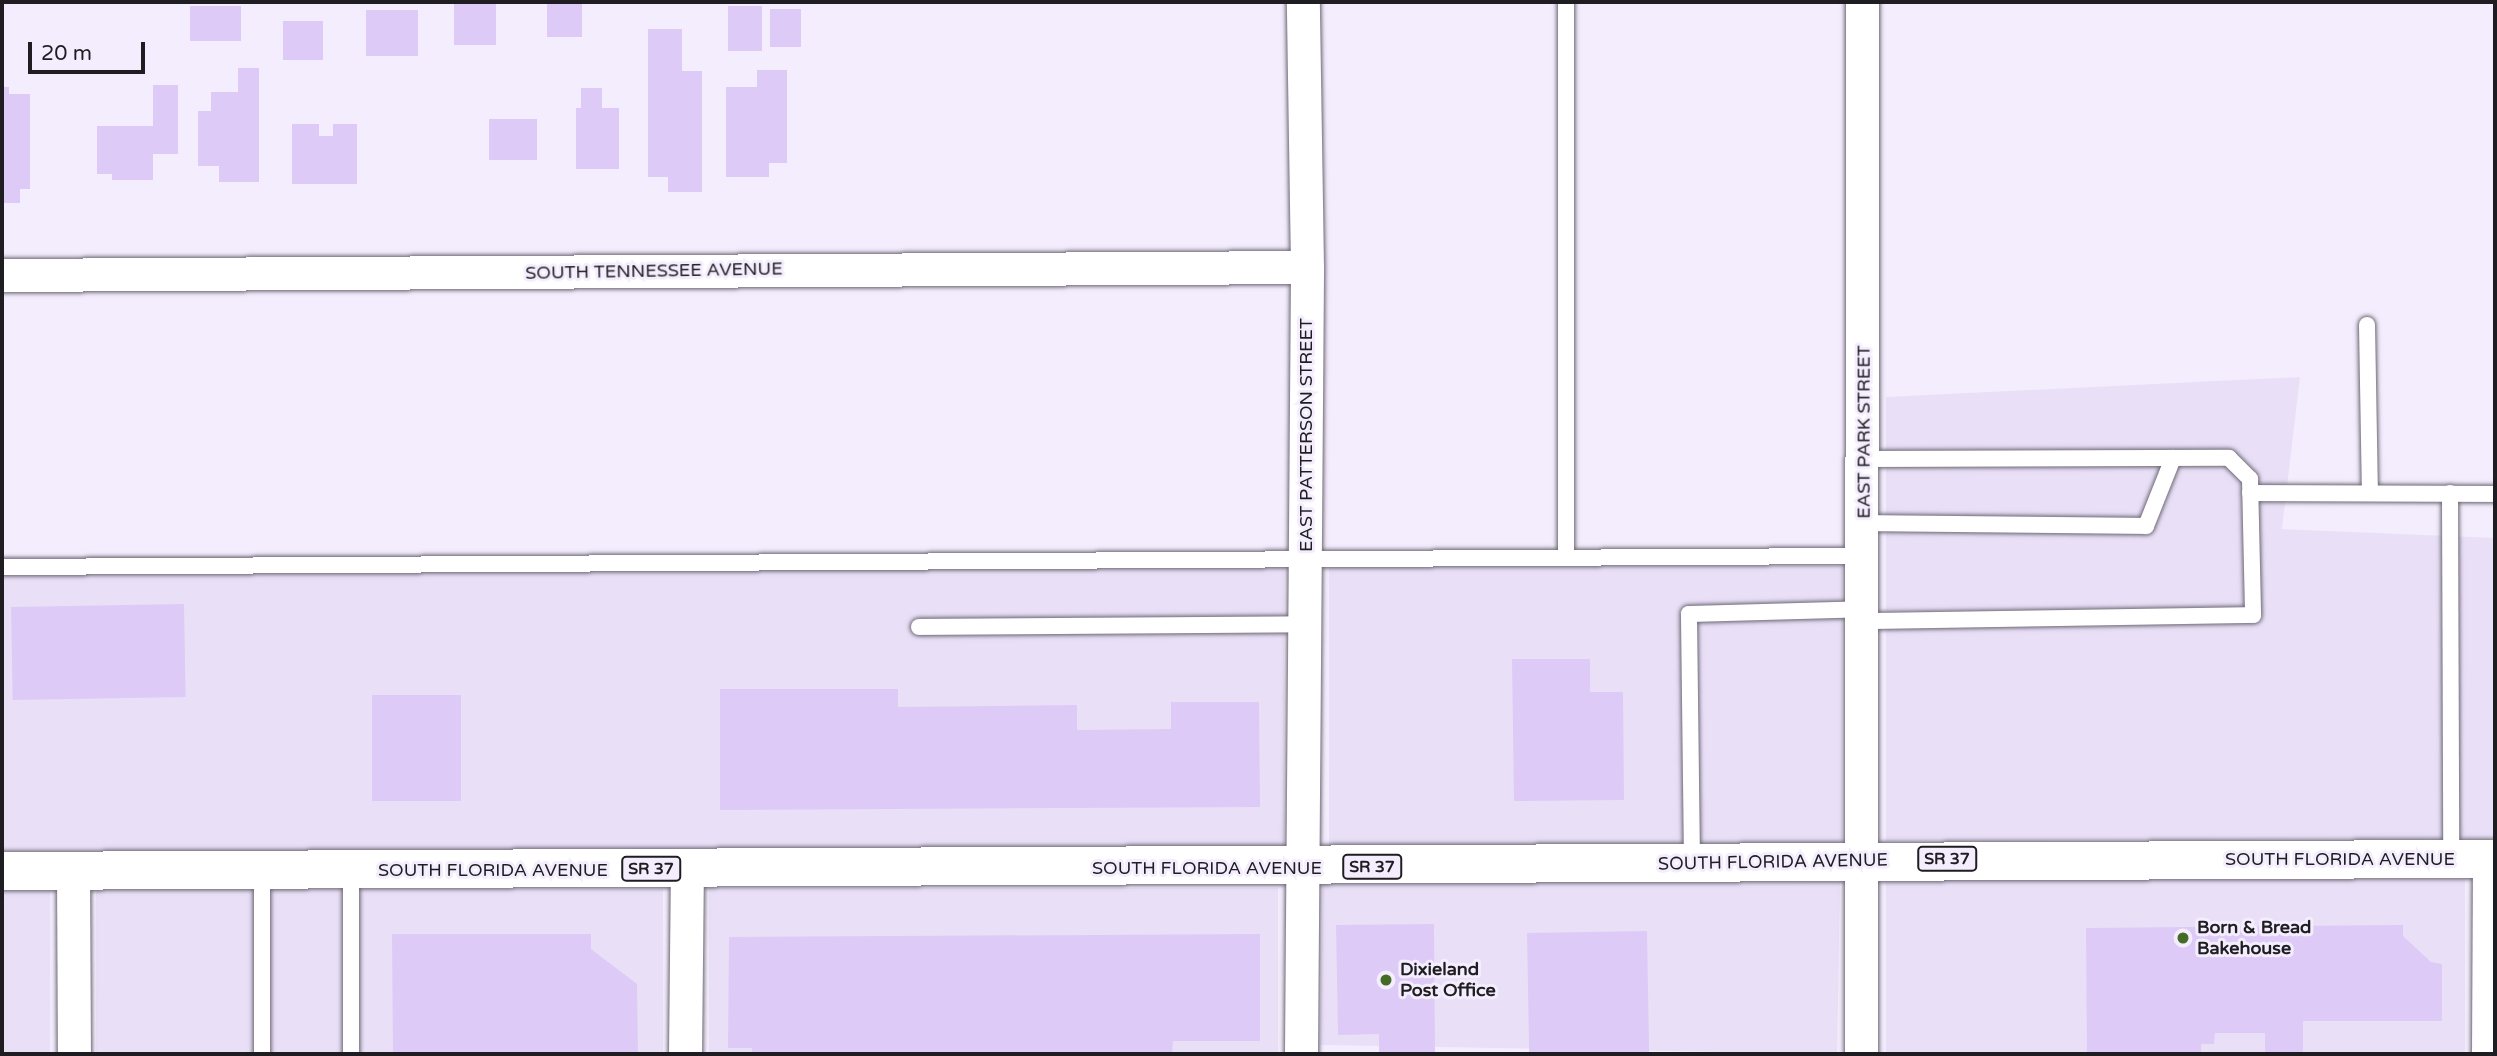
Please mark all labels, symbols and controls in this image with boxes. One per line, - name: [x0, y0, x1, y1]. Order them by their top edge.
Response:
- scale bar: [32, 28, 149, 72]
- text: 20 m: [41, 41, 92, 66]
- street label: SOUTH TENNESSEE AVENUE: [525, 258, 783, 284]
- street label: EAST PATTERSON STREET: [1295, 318, 1317, 552]
- street label: EAST PARK STREET: [1853, 345, 1875, 519]
- road number: SR 37: [1916, 846, 1979, 872]
- street label: SOUTH FLORIDA AVENUE: [2225, 848, 2455, 870]
- street label: SOUTH FLORIDA AVENUE: [1658, 849, 1888, 875]
- road number: SR 37: [1340, 854, 1404, 880]
- road number: SR 37: [620, 856, 682, 882]
- street label: SOUTH FLORIDA AVENUE: [1092, 857, 1322, 879]
- street label: SOUTH FLORIDA AVENUE: [378, 859, 608, 881]
- place label: Born & Bread Bakehouse: [2197, 917, 2311, 960]
- marker: Born & Bread Bakehouse: [2175, 930, 2191, 946]
- place label: Dixieland Post Office: [1400, 959, 1496, 1002]
- marker: Dixieland Post Office: [1378, 972, 1394, 988]

